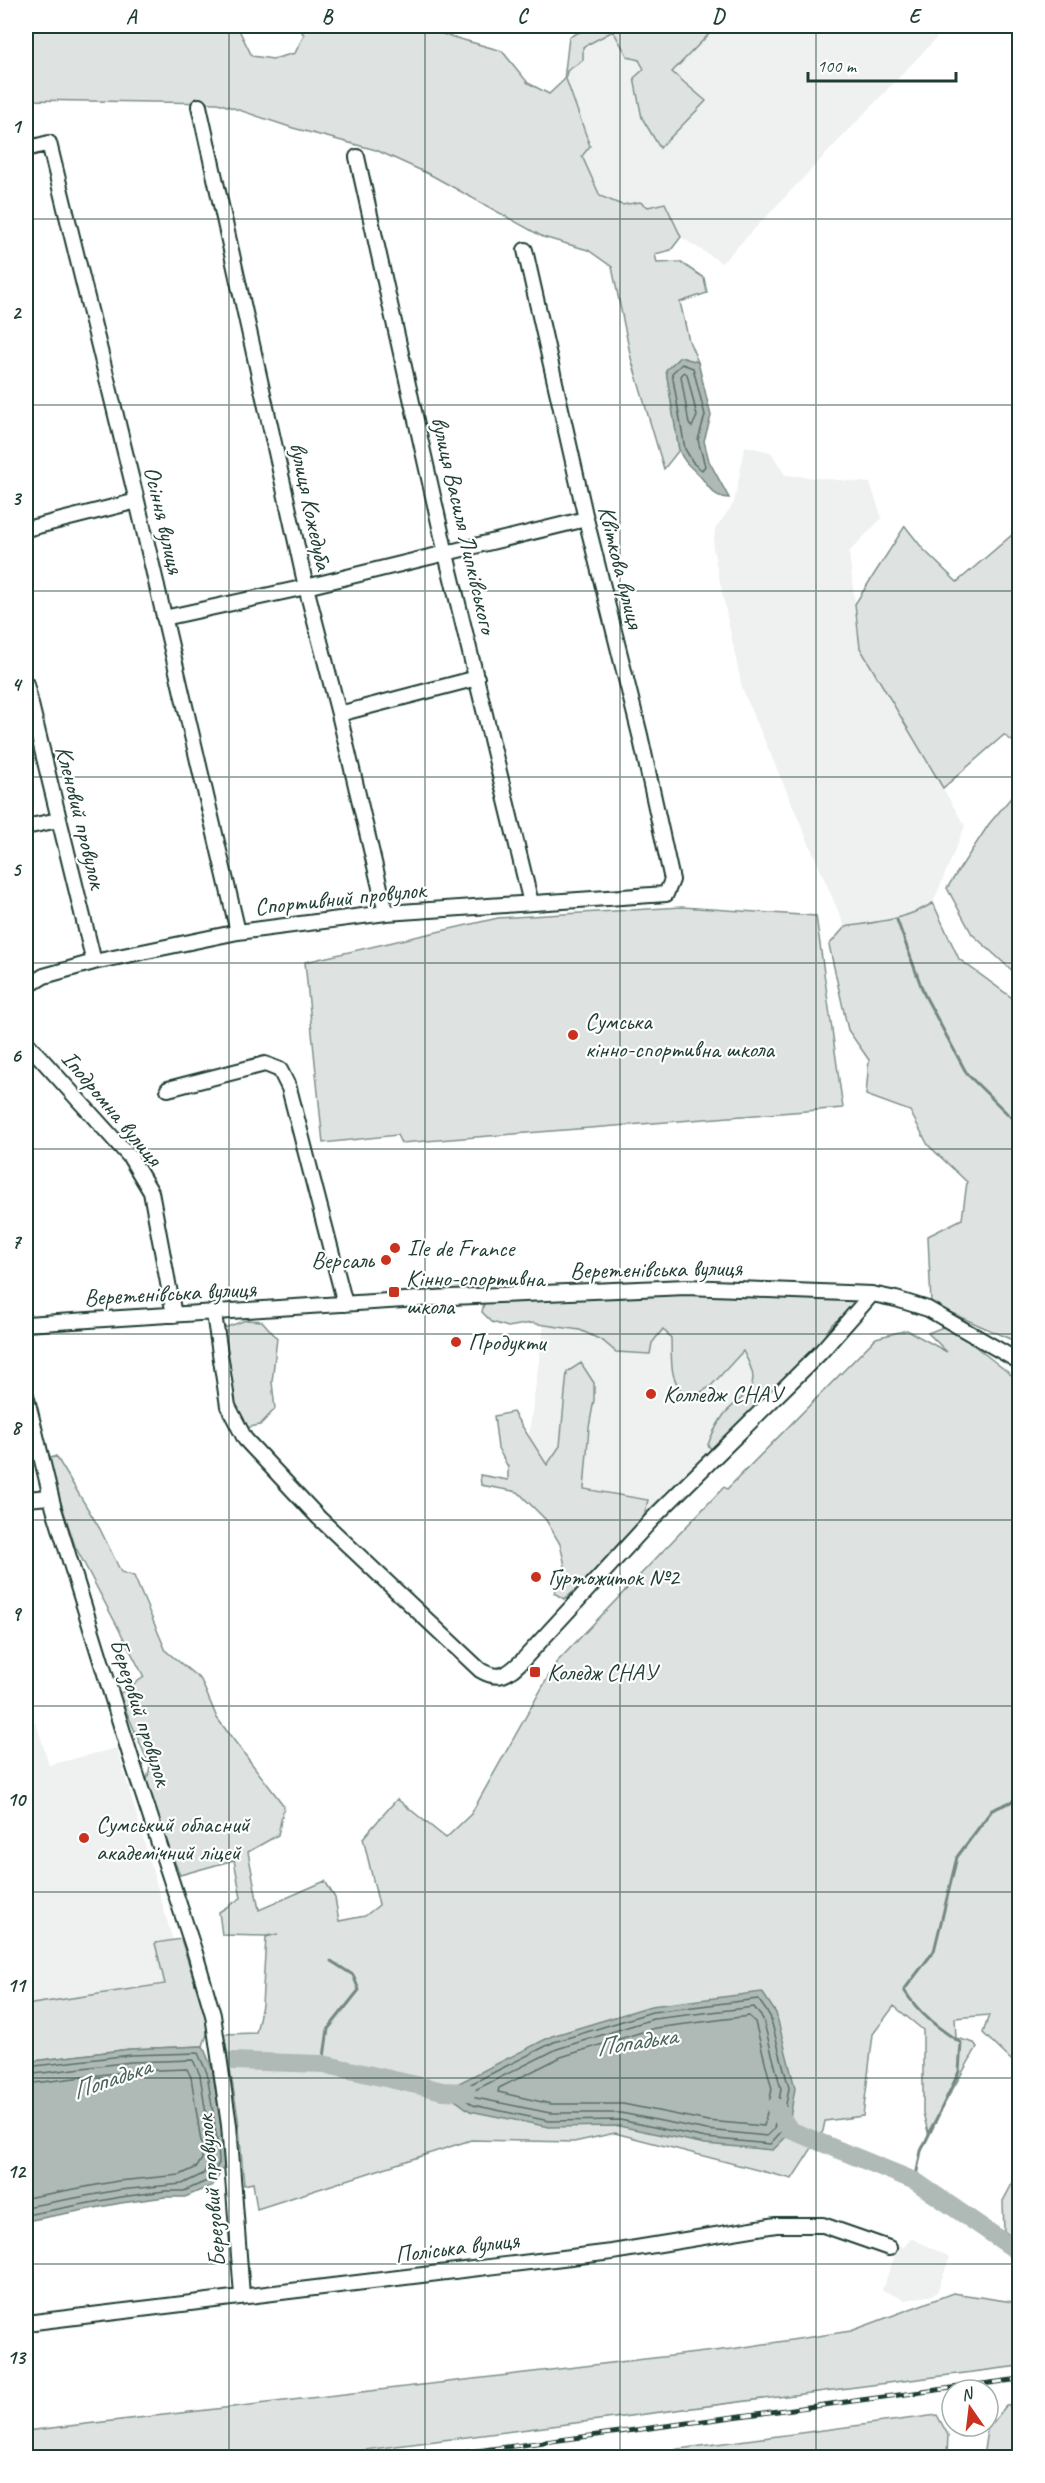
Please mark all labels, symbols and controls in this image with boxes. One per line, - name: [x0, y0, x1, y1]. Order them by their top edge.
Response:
- text: A: [126, 4, 138, 29]
- text: B: [322, 4, 334, 29]
- text: C: [517, 4, 529, 29]
- text: D: [712, 4, 726, 29]
- text: E: [909, 4, 923, 29]
- scale bar: [808, 45, 956, 83]
- text: 100 m: [817, 55, 858, 77]
- text: 1: [12, 114, 23, 139]
- text: 2: [12, 300, 23, 325]
- street label: вулиця Василя Липківського: [424, 414, 504, 639]
- street label: вулиця Кожедуба: [283, 439, 339, 574]
- street label: Осіння вулиця: [137, 463, 191, 578]
- text: 3: [12, 486, 23, 511]
- street label: Квіткова вулиця: [591, 503, 651, 633]
- text: 4: [12, 672, 24, 697]
- street label: Кленовий провулок: [49, 743, 114, 894]
- text: 5: [12, 857, 23, 882]
- street label: Спортивний провулок: [253, 874, 429, 922]
- place label: Сумська кінно-спортивна школа: [585, 1006, 775, 1064]
- marker: Сумська кінно-спортивна школа: [566, 1028, 580, 1042]
- text: 6: [11, 1043, 22, 1068]
- street label: Іподромна вулиця: [55, 1044, 170, 1173]
- text: 7: [12, 1229, 23, 1254]
- place label: Ile de France: [407, 1233, 516, 1263]
- marker: Ile de France: [388, 1241, 402, 1255]
- place label: Версаль: [311, 1245, 375, 1275]
- street label: Веретенівська вулиця: [570, 1252, 744, 1285]
- marker: Версаль: [379, 1253, 393, 1267]
- place label: Кінно-спортивна школа: [406, 1263, 546, 1321]
- street label: Веретенівська вулиця: [83, 1273, 258, 1312]
- marker: Кінно-спортивна школа: [387, 1285, 401, 1299]
- place label: Продукти: [468, 1327, 548, 1357]
- marker: Продукти: [449, 1335, 463, 1349]
- place label: Колледж СНАУ: [663, 1379, 786, 1409]
- marker: Колледж СНАУ: [644, 1387, 658, 1401]
- text: 8: [12, 1415, 24, 1440]
- place label: Гуртожиток №2: [548, 1562, 681, 1592]
- marker: Гуртожиток №2: [529, 1570, 543, 1584]
- text: 9: [12, 1601, 23, 1626]
- street label: Березовий провулок: [103, 1635, 180, 1791]
- place label: Коледж СНАУ: [547, 1657, 660, 1687]
- marker: Коледж СНАУ: [528, 1665, 542, 1679]
- text: 10: [7, 1787, 27, 1812]
- place label: Сумський обласний академічний ліцей: [96, 1809, 251, 1867]
- marker: Сумський обласний академічний ліцей: [77, 1831, 91, 1845]
- text: 11: [7, 1973, 27, 1998]
- water label: Попадька: [593, 2018, 682, 2064]
- water label: Попадька: [67, 2049, 158, 2107]
- street label: Березовий провулок: [189, 2111, 233, 2268]
- text: 12: [7, 2159, 27, 2184]
- street label: Поліська вулиця: [393, 2224, 522, 2270]
- text: 13: [7, 2345, 27, 2370]
- north arrow: [940, 2378, 1000, 2438]
- text: N: [959, 2383, 977, 2405]

